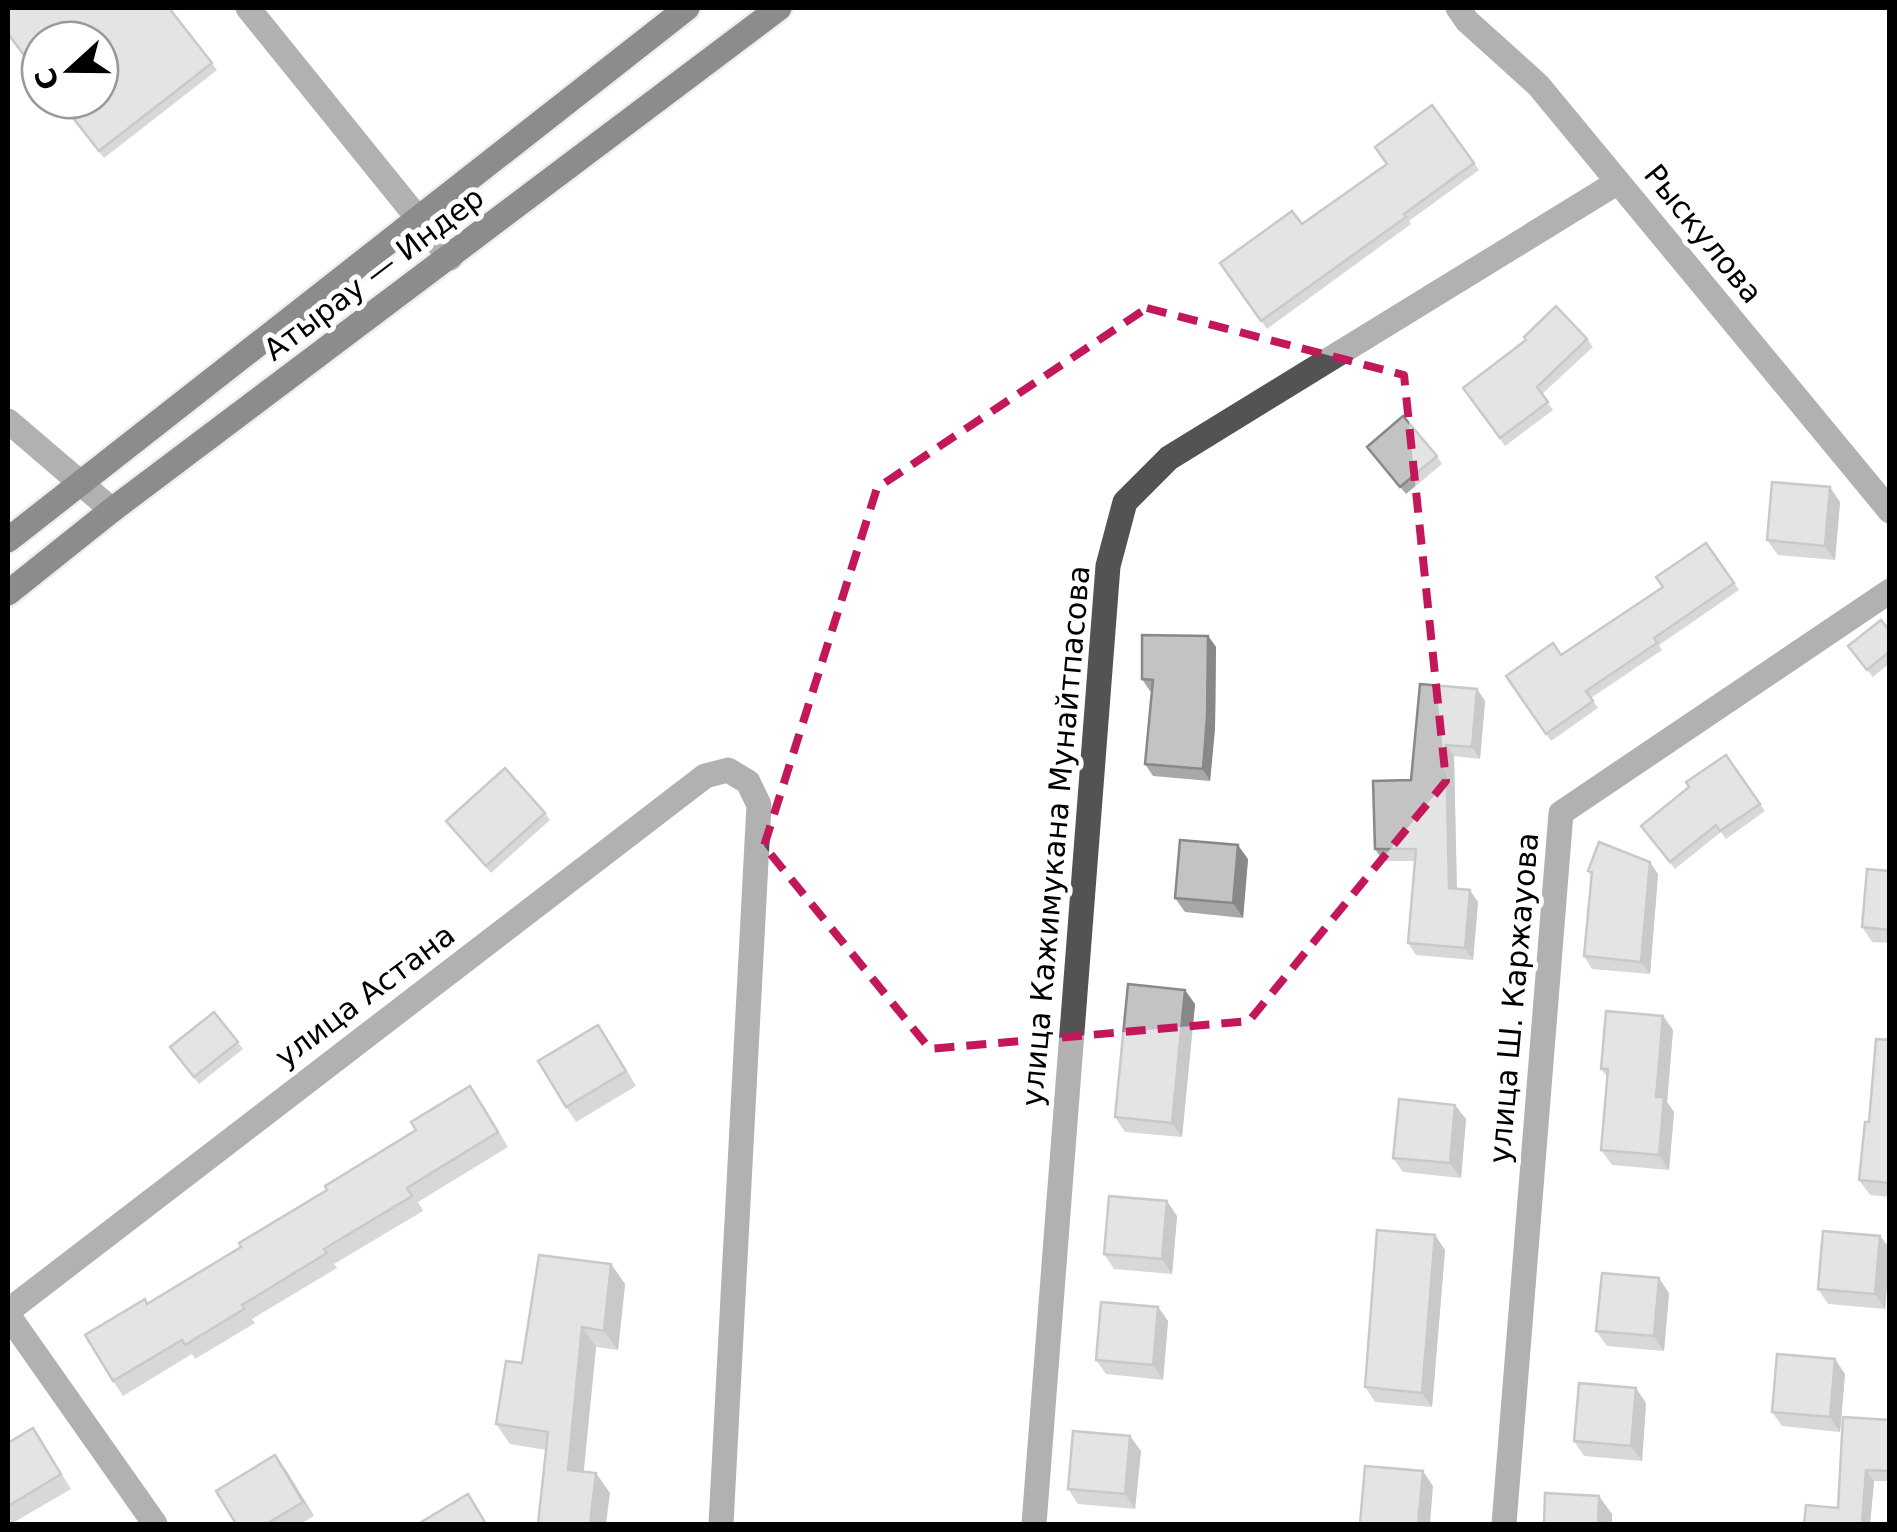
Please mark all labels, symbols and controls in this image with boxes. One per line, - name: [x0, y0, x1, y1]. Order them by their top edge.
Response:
- north arrow: [20, 20, 120, 120]
- text: С: [28, 63, 66, 94]
- street label: Рыскулова: [1637, 157, 1770, 310]
- street label: Атырау — Индер: [257, 180, 491, 368]
- street label: улица Кажимукана Мунайтпасова: [1014, 564, 1097, 1108]
- street label: улица Ш. Каржауова: [1482, 831, 1545, 1165]
- street label: улица Астана: [268, 917, 461, 1074]

